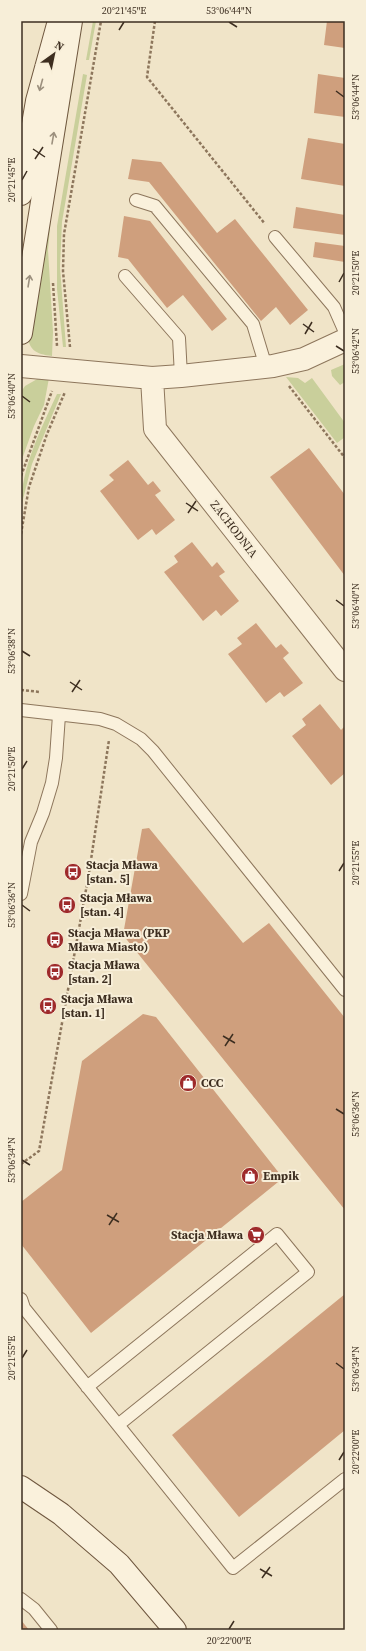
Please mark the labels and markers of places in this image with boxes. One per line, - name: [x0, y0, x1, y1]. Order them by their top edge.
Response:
- place label: Stacja Mława [stan. 5]: [86, 857, 159, 887]
- bus stop icon: Stacja Mława [stan. 5]: [63, 862, 83, 882]
- place label: Stacja Mława [stan. 4]: [80, 890, 153, 920]
- bus stop icon: Stacja Mława [stan. 4]: [57, 895, 77, 915]
- place label: Stacja Mława (PKP Mława Miasto): [68, 925, 171, 955]
- bus stop icon: Stacja Mława (PKP Mława Miasto): [45, 930, 65, 950]
- place label: Stacja Mława [stan. 2]: [68, 957, 141, 987]
- bus stop icon: Stacja Mława [stan. 2]: [45, 962, 65, 982]
- place label: Stacja Mława [stan. 1]: [61, 991, 134, 1021]
- bus stop icon: Stacja Mława [stan. 1]: [38, 996, 58, 1016]
- shop icon: CCC: [178, 1073, 198, 1093]
- place label: CCC: [201, 1075, 224, 1091]
- shop icon: Empik: [240, 1166, 260, 1186]
- place label: Empik: [263, 1168, 300, 1184]
- supermarket icon: Stacja Mława: [246, 1225, 266, 1245]
- place label: Stacja Mława: [171, 1227, 244, 1243]

